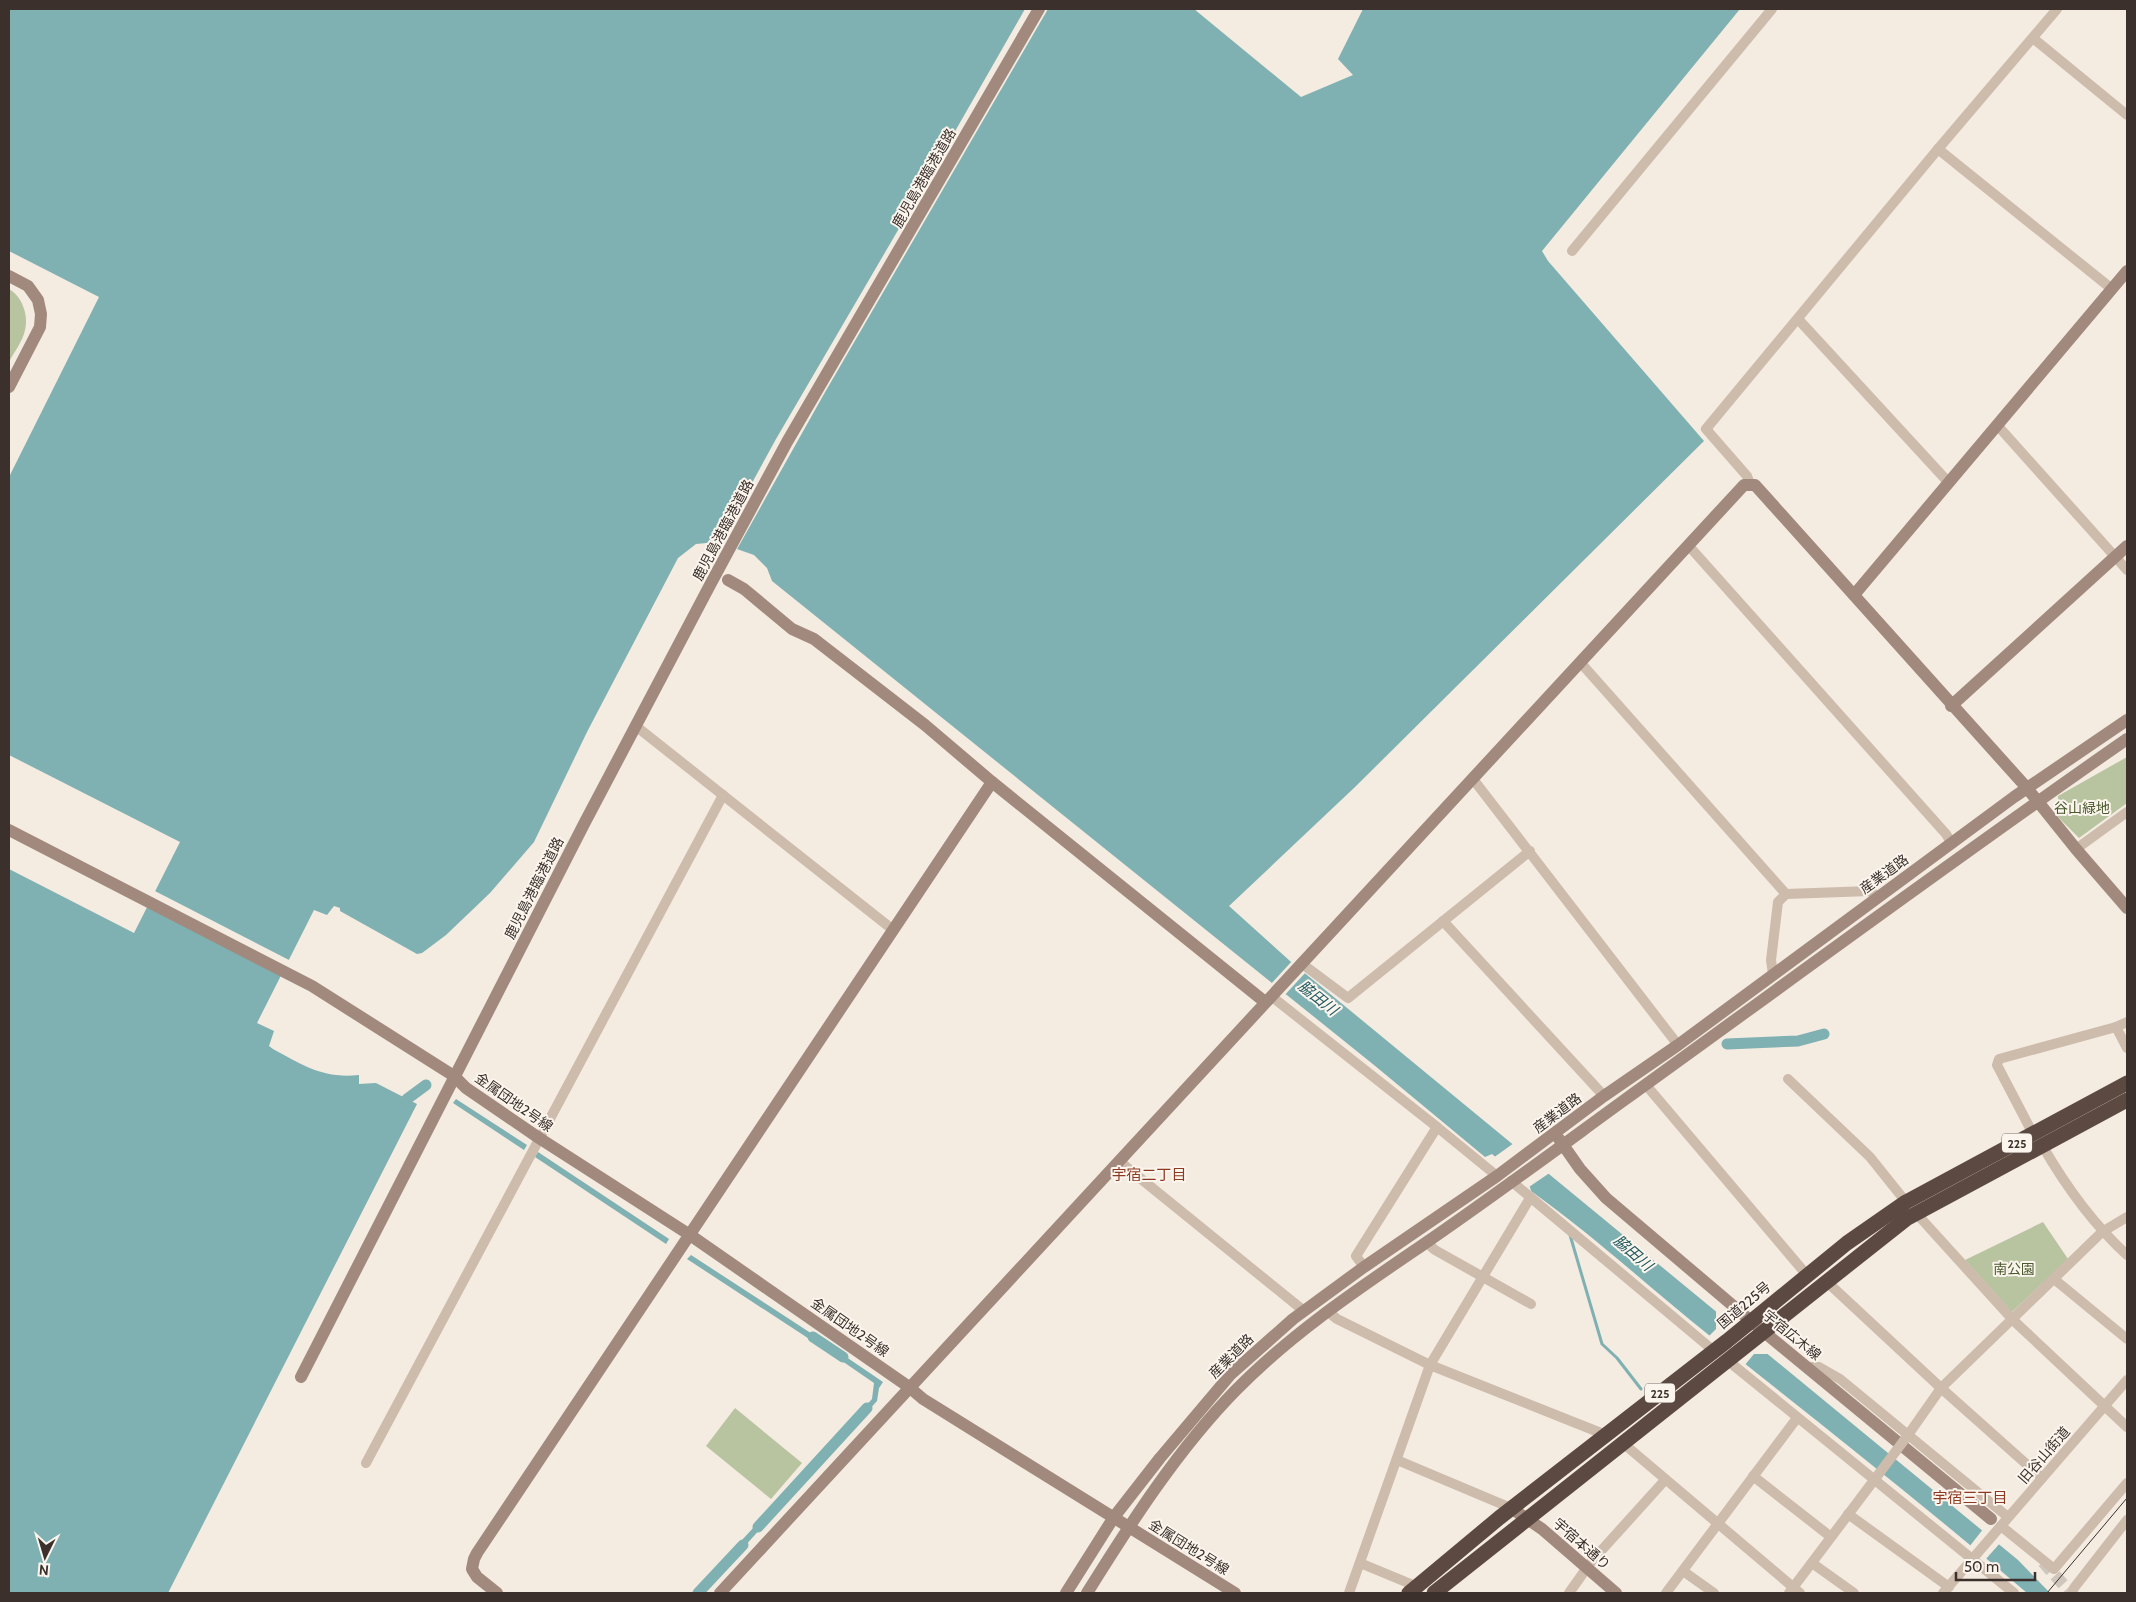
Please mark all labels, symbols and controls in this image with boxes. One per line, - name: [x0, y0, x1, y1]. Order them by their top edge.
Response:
- street label: 鹿児島港臨港道路: [888, 125, 960, 231]
- street label: 鹿児島港臨港道路: [689, 476, 757, 584]
- park label: 谷山緑地: [2054, 799, 2110, 817]
- street label: 鹿児島港臨港道路: [501, 834, 567, 942]
- street label: 産業道路: [1856, 850, 1912, 898]
- water label: 脇田川: [1295, 977, 1343, 1020]
- street label: 金属団地2号線: [471, 1068, 557, 1136]
- street label: 産業道路: [1529, 1089, 1585, 1137]
- road number: 225: [2002, 1134, 2032, 1152]
- district label: 宇宿二丁目: [1111, 1166, 1187, 1184]
- water label: 脇田川: [1610, 1231, 1657, 1276]
- park label: 南公園: [1993, 1260, 2035, 1278]
- street label: 国道225号: [1714, 1277, 1774, 1333]
- street label: 金属団地2号線: [807, 1293, 893, 1361]
- street label: 宇宿広木線: [1759, 1306, 1825, 1364]
- street label: 産業道路: [1205, 1330, 1257, 1382]
- road number: 225: [1645, 1384, 1675, 1402]
- street label: 旧谷山街道: [2014, 1423, 2074, 1487]
- district label: 宇宿三丁目: [1932, 1489, 2008, 1507]
- street label: 宇宿本通り: [1550, 1514, 1614, 1574]
- street label: 金属団地2号線: [1145, 1515, 1233, 1579]
- north arrow: [20, 1532, 70, 1582]
- scale bar: [1956, 1550, 2035, 1582]
- text: 50 m: [1964, 1558, 1999, 1576]
- text: N: [38, 1561, 50, 1579]

